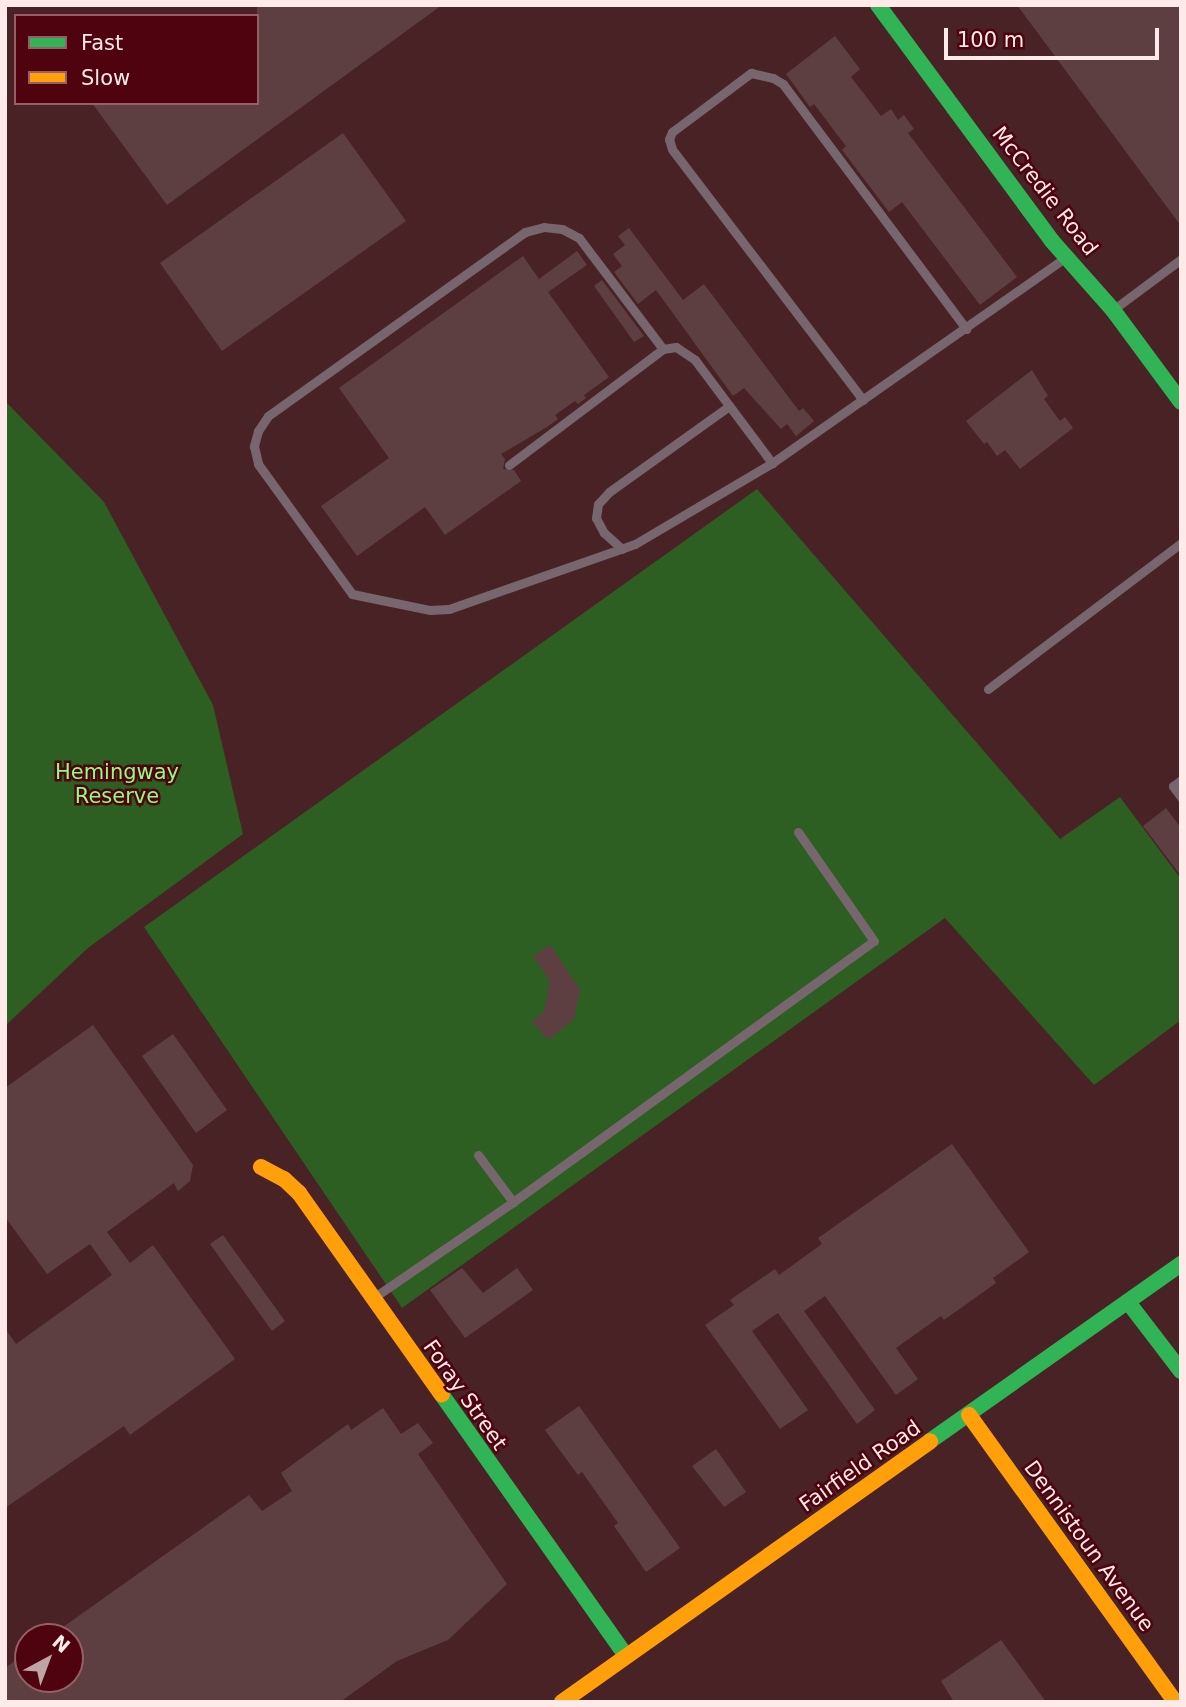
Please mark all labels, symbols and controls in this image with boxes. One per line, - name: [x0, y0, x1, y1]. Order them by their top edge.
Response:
- legend: [14, 14, 259, 105]
- scale bar: [948, 14, 1163, 58]
- text: 100 m: [957, 28, 1024, 52]
- text: Fast: [81, 31, 123, 55]
- text: Slow: [81, 66, 130, 90]
- street label: McCredie Road: [987, 121, 1103, 261]
- park label: Hemingway Reserve: [55, 759, 179, 809]
- street label: Foray Street: [418, 1335, 512, 1455]
- street label: Fairfield Road: [795, 1415, 925, 1517]
- street label: Dennistoun Avenue: [1019, 1456, 1159, 1636]
- north arrow: [14, 1623, 84, 1693]
- text: N: [48, 1630, 75, 1657]

